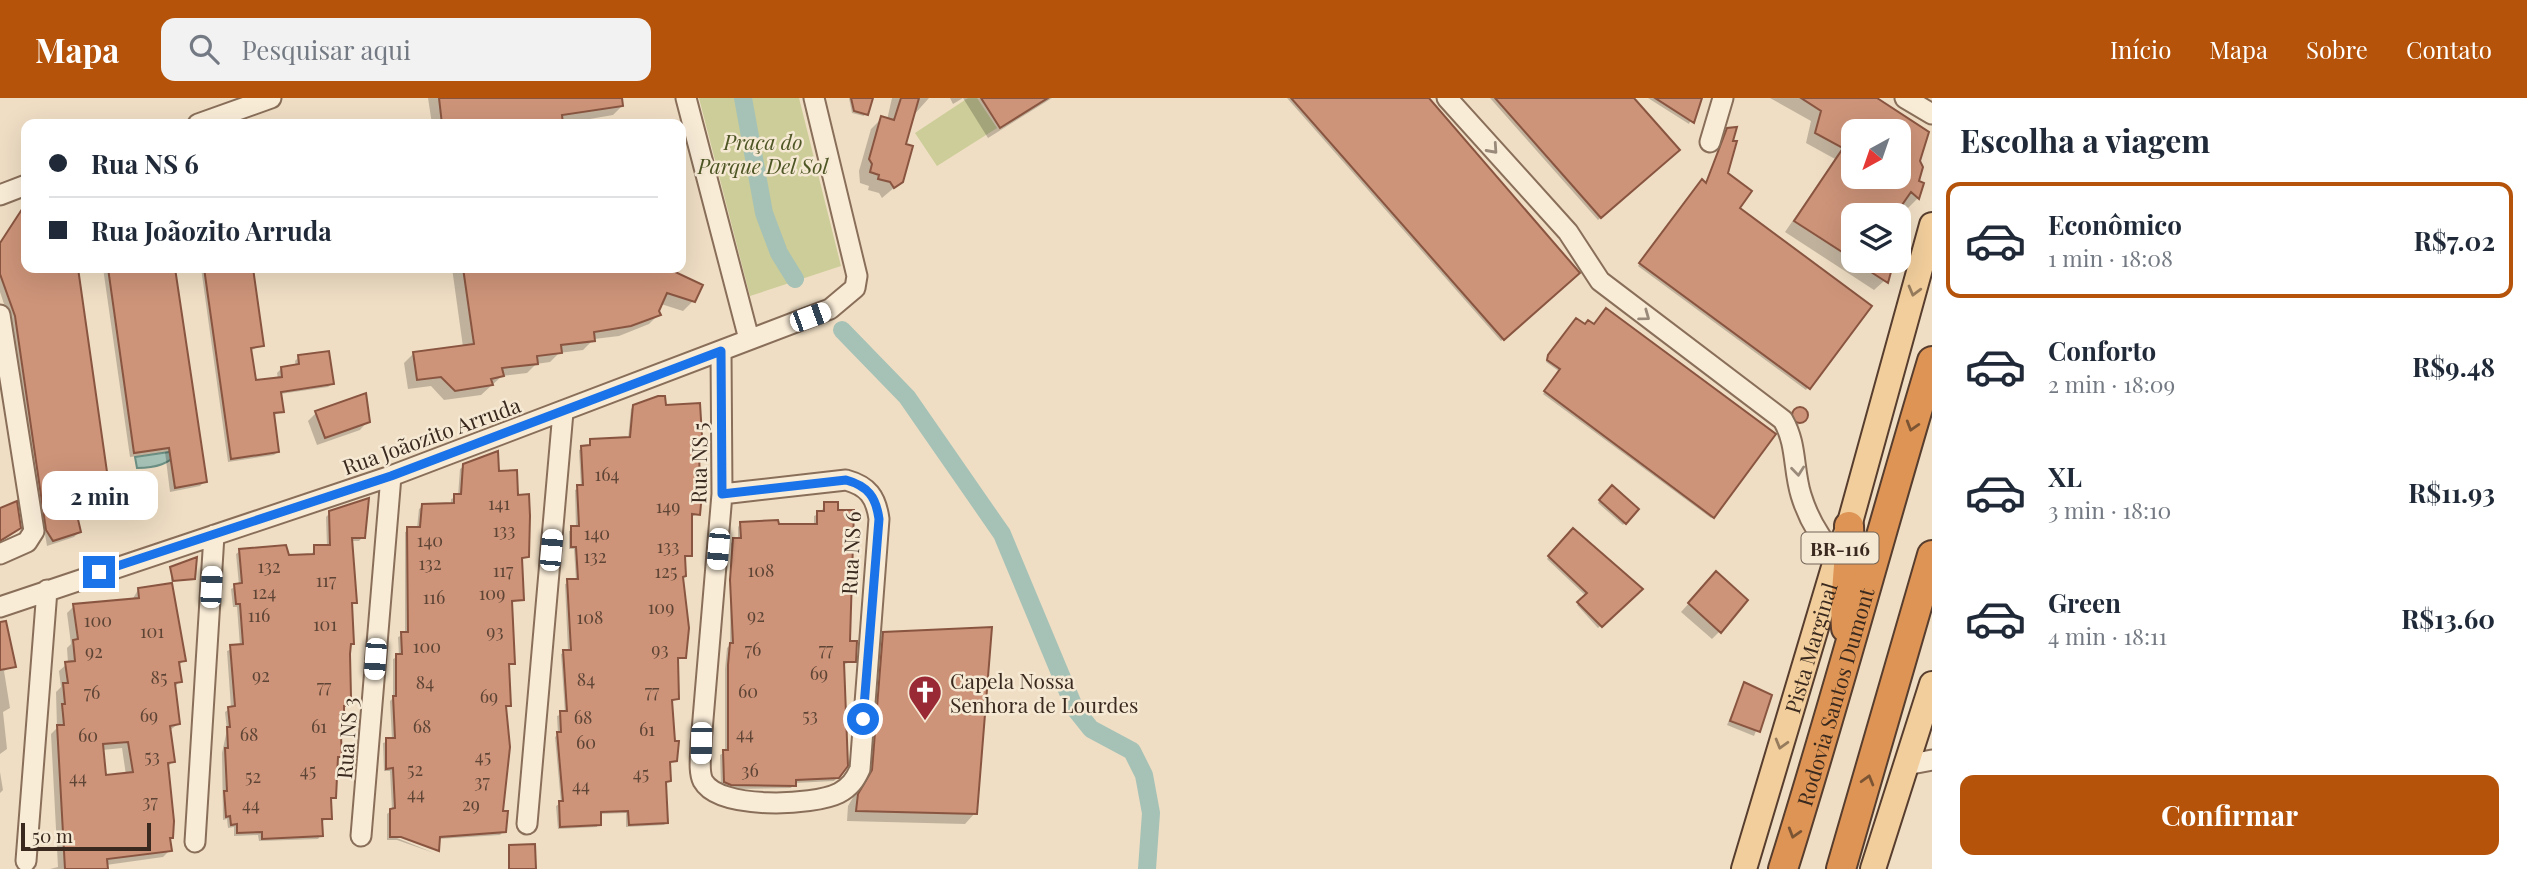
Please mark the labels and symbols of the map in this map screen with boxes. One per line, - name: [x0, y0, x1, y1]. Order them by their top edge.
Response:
- north arrow: [1841, 119, 1911, 189]
- park label: Praça do Parque Del Sol: [697, 127, 830, 179]
- one-way arrow: [1485, 141, 1497, 154]
- one-way arrow: [1907, 285, 1922, 297]
- car: [787, 300, 834, 334]
- one-way arrow: [1637, 308, 1650, 320]
- street label: Rua Joãozito Arruda: [338, 390, 524, 480]
- one-way arrow: [1906, 420, 1921, 432]
- street label: Rua NS 5: [683, 422, 713, 504]
- house number: 164: [595, 462, 620, 486]
- one-way arrow: [1790, 466, 1805, 477]
- callout: 2 min: [41, 470, 157, 519]
- house number: 141: [488, 491, 510, 515]
- house number: 149: [656, 494, 680, 518]
- street label: Rua NS 6: [834, 510, 866, 595]
- house number: 133: [493, 518, 515, 542]
- house number: 140: [584, 521, 610, 545]
- car: [706, 527, 731, 571]
- house number: 140: [417, 528, 443, 552]
- car: [539, 528, 564, 572]
- road number: BR-116: [1801, 533, 1878, 564]
- house number: 133: [657, 534, 679, 558]
- house number: 132: [583, 544, 607, 568]
- house number: 132: [418, 551, 442, 575]
- house number: 132: [257, 554, 281, 578]
- route end: [83, 556, 115, 588]
- house number: 117: [493, 558, 514, 582]
- house number: 108: [748, 558, 774, 582]
- house number: 125: [655, 559, 677, 583]
- car: [200, 565, 223, 609]
- house number: 117: [316, 568, 337, 592]
- street label: Pista Marginal: [1777, 579, 1843, 716]
- house number: 124: [252, 580, 276, 604]
- house number: 109: [479, 581, 505, 605]
- street label: Rodovia Santos Dumont: [1789, 584, 1880, 809]
- house number: 116: [423, 585, 445, 609]
- house number: 109: [648, 595, 674, 619]
- house number: 116: [248, 603, 270, 627]
- house number: 92: [747, 603, 765, 627]
- house number: 108: [577, 605, 603, 629]
- house number: 100: [84, 608, 112, 632]
- house number: 101: [313, 612, 337, 636]
- house number: 101: [140, 619, 164, 643]
- house number: 93: [486, 619, 504, 643]
- house number: 100: [413, 634, 441, 658]
- car: [364, 637, 387, 681]
- house number: 93: [651, 637, 669, 661]
- house number: 76: [745, 637, 761, 661]
- house number: 77: [819, 637, 834, 661]
- house number: 92: [85, 639, 103, 663]
- house number: 69: [810, 661, 828, 685]
- house number: 92: [252, 663, 270, 687]
- house number: 85: [151, 665, 167, 689]
- place label: Capela Nossa Senhora de Lourdes: [950, 666, 1138, 718]
- house number: 84: [577, 667, 595, 691]
- house number: 84: [416, 670, 434, 694]
- church icon: Capela Nossa Senhora de Lourdes: [906, 673, 944, 722]
- house number: 77: [317, 674, 332, 698]
- house number: 77: [645, 679, 660, 703]
- house number: 60: [738, 679, 758, 703]
- house number: 76: [84, 680, 100, 704]
- house number: 69: [480, 684, 498, 708]
- street label: Rua NS 3: [329, 696, 363, 780]
- house number: 69: [140, 703, 158, 727]
- house number: 53: [802, 703, 818, 727]
- route start: [847, 703, 879, 735]
- house number: 68: [574, 705, 592, 729]
- house number: 61: [311, 714, 327, 738]
- house number: 68: [413, 714, 431, 738]
- house number: 61: [639, 717, 655, 741]
- house number: 44: [736, 721, 754, 745]
- house number: 68: [240, 722, 258, 746]
- car: [691, 722, 712, 764]
- house number: 60: [78, 723, 98, 747]
- house number: 60: [576, 730, 596, 754]
- one-way arrow: [1775, 738, 1790, 750]
- house number: 53: [144, 744, 160, 768]
- house number: 45: [475, 744, 491, 768]
- house number: 52: [407, 757, 423, 781]
- house number: 45: [300, 758, 316, 782]
- house number: 36: [741, 758, 759, 782]
- house number: 45: [633, 761, 649, 785]
- house number: 52: [245, 764, 261, 788]
- house number: 44: [69, 765, 87, 789]
- house number: 37: [474, 769, 490, 793]
- house number: 44: [572, 773, 590, 797]
- one-way arrow: [1859, 774, 1874, 786]
- house number: 44: [407, 781, 425, 805]
- house number: 37: [142, 789, 158, 813]
- house number: 44: [242, 792, 260, 816]
- house number: 29: [462, 792, 480, 816]
- scale bar: [21, 820, 150, 852]
- one-way arrow: [1788, 826, 1802, 838]

